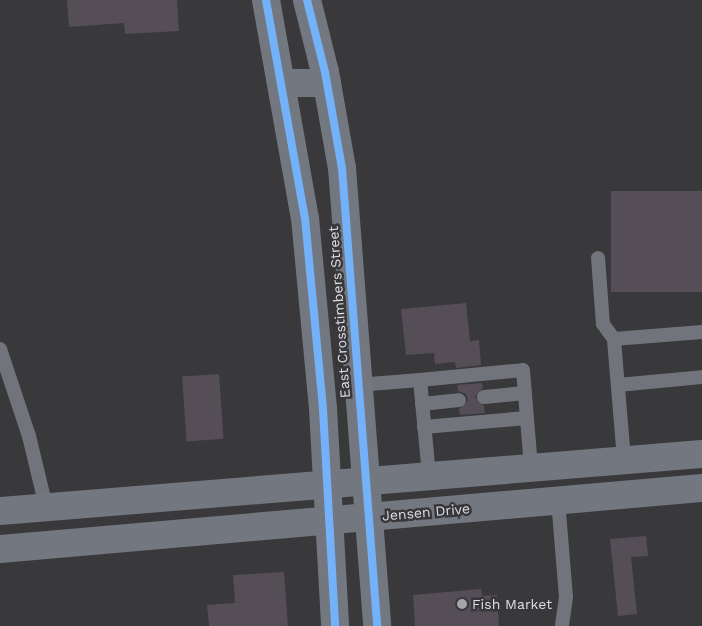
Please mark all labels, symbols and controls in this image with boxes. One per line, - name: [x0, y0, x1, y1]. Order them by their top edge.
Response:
- street label: East Crosstimbers Street: [325, 225, 353, 399]
- street label: Jensen Drive: [381, 500, 471, 524]
- place label: Fish Market: [472, 596, 552, 612]
- marker: Fish Market: [456, 598, 468, 610]

